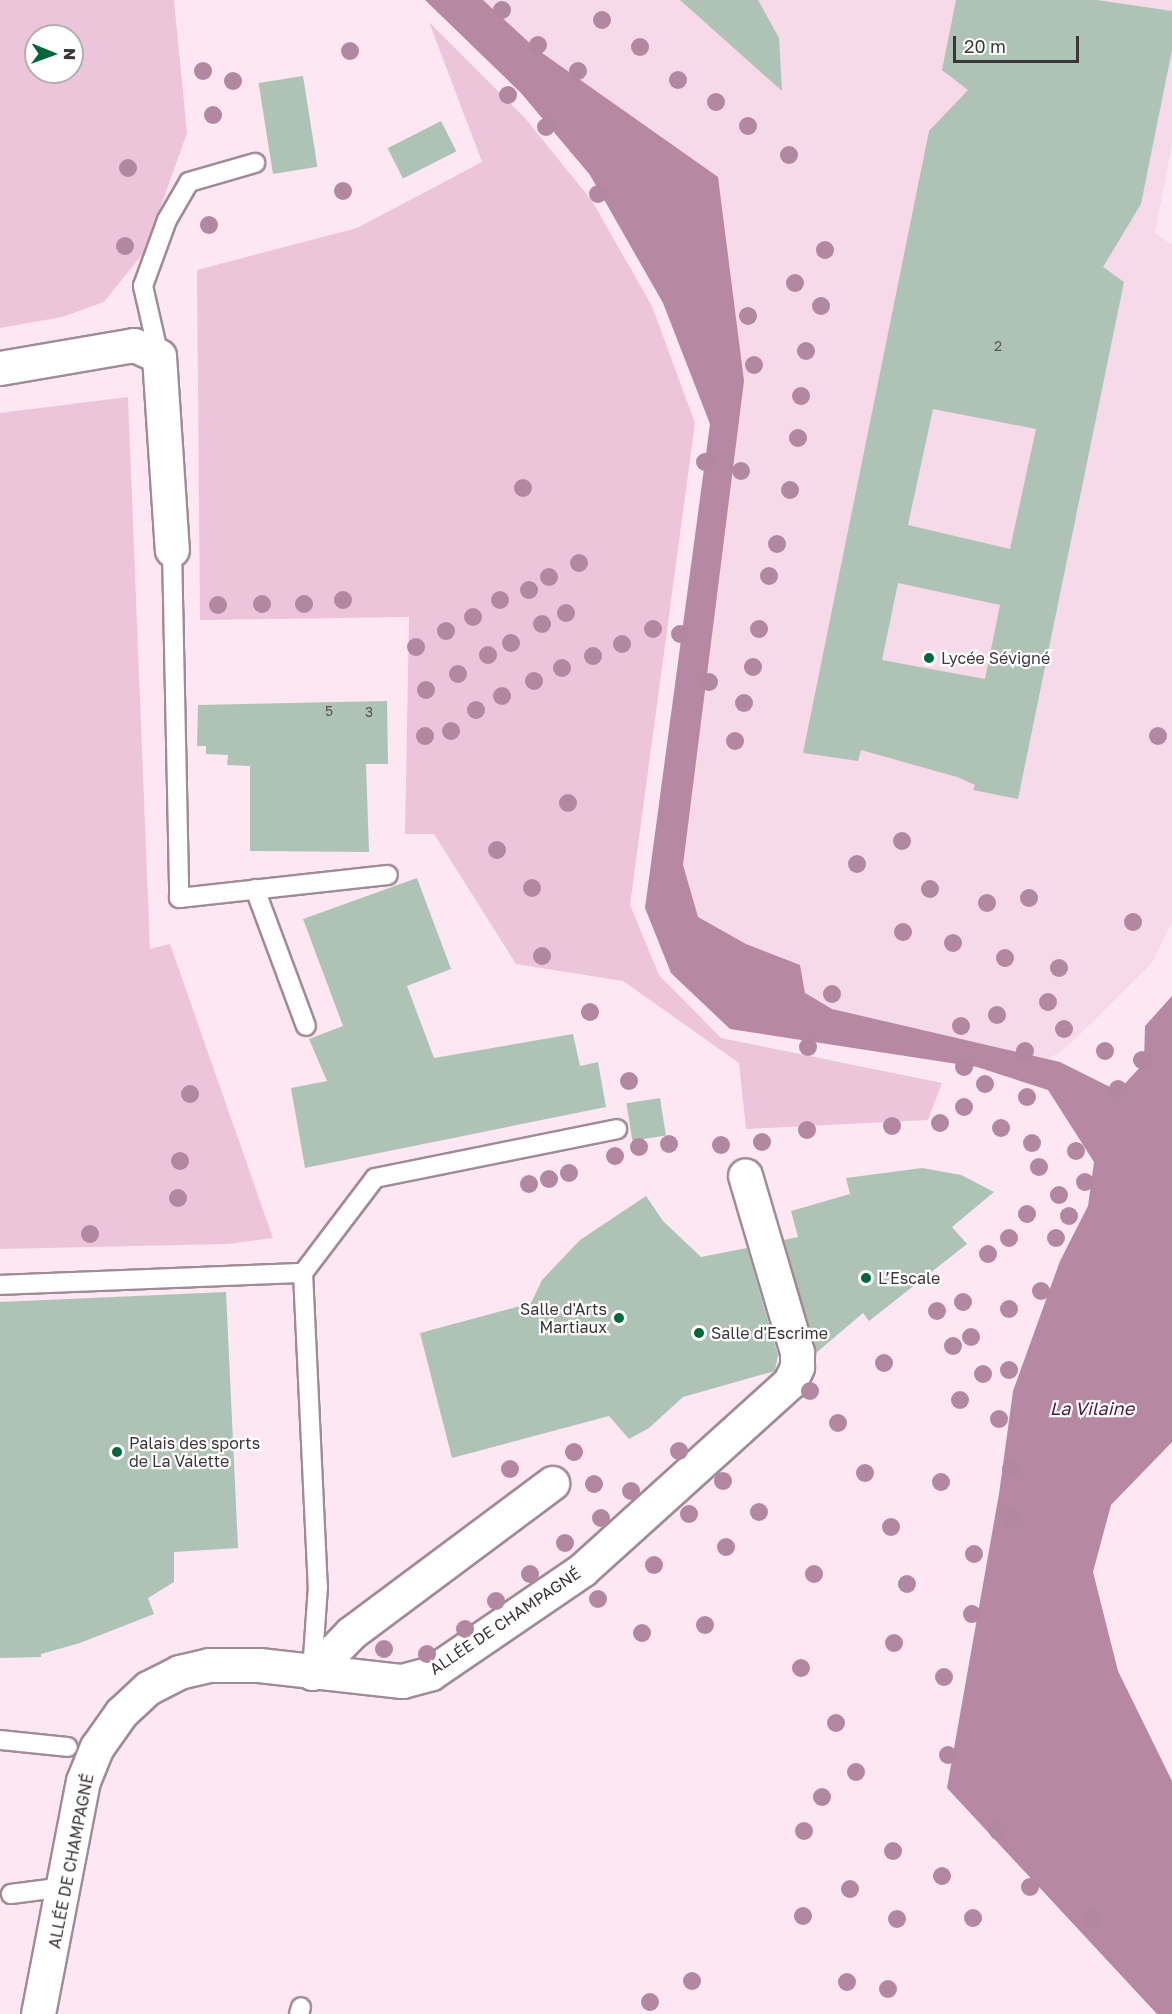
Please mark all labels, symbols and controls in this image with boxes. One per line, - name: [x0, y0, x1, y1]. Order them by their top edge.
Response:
- north arrow: [24, 24, 84, 84]
- scale bar: [956, 24, 1082, 62]
- text: 20 m: [964, 35, 1006, 57]
- text: N: [60, 48, 80, 61]
- house number: 2: [994, 338, 1002, 354]
- place label: Lycée Sévigné: [941, 648, 1050, 668]
- marker: Lycée Sévigné: [922, 651, 936, 665]
- house number: 5: [325, 703, 333, 719]
- house number: 3: [365, 704, 373, 720]
- place label: L’Escale: [878, 1268, 940, 1288]
- marker: L’Escale: [859, 1271, 873, 1285]
- place label: Salle d'Arts Martiaux: [520, 1299, 607, 1337]
- marker: Salle d'Arts Martiaux: [612, 1311, 626, 1325]
- place label: Salle d'Escrime: [711, 1323, 828, 1343]
- marker: Salle d'Escrime: [692, 1326, 706, 1340]
- water label: La Vilaine: [1050, 1397, 1134, 1419]
- place label: Palais des sports de La Valette: [129, 1433, 260, 1471]
- marker: Palais des sports de La Valette: [110, 1445, 124, 1459]
- street label: ALLÉE DE CHAMPAGNÉ: [426, 1563, 584, 1679]
- street label: ALLÉE DE CHAMPAGNÉ: [45, 1772, 97, 1950]

